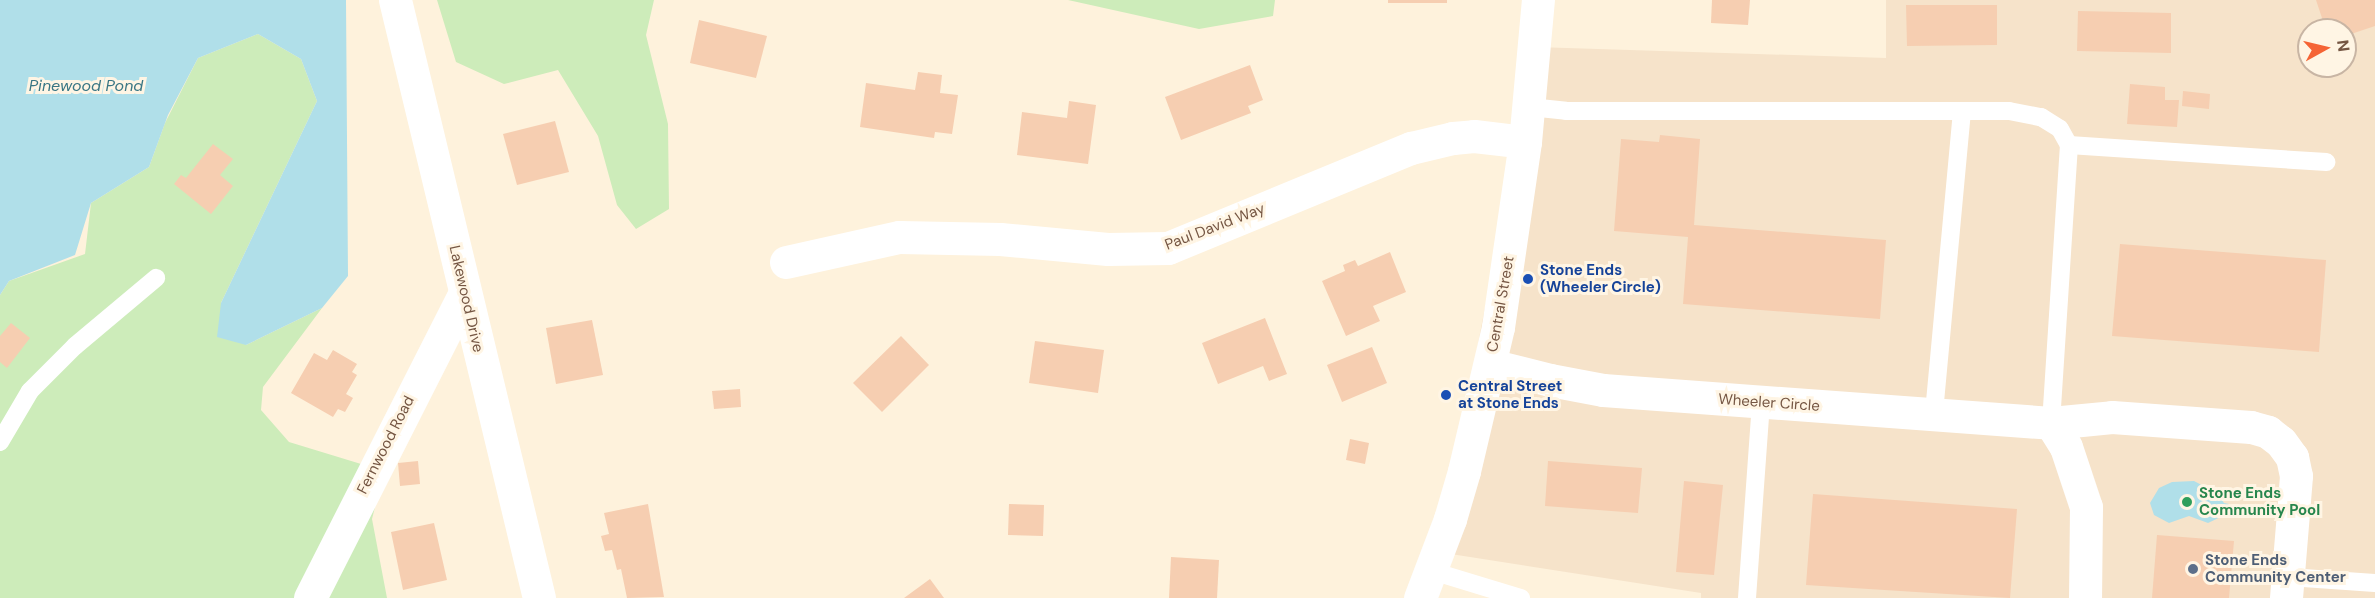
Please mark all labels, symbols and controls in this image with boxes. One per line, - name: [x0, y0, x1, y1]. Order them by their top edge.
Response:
- north arrow: [2297, 18, 2357, 78]
- text: N: [2332, 38, 2355, 53]
- water label: Pinewood Pond: [29, 76, 143, 96]
- street label: Paul David Way: [1162, 200, 1268, 254]
- street label: Lakewood Drive: [445, 244, 487, 354]
- street label: Central Street: [1484, 255, 1518, 353]
- place label: Stone Ends (Wheeler Circle): [1540, 261, 1661, 296]
- marker: Stone Ends (Wheeler Circle): [1521, 272, 1535, 286]
- place label: Central Street at Stone Ends: [1458, 377, 1562, 412]
- marker: Central Street at Stone Ends: [1439, 388, 1453, 402]
- street label: Wheeler Circle: [1718, 390, 1820, 416]
- street label: Fernwood Road: [354, 393, 418, 497]
- place label: Stone Ends Community Pool: [2199, 484, 2320, 519]
- marker: Stone Ends Community Pool: [2180, 495, 2194, 509]
- place label: Stone Ends Community Center: [2205, 551, 2346, 586]
- marker: Stone Ends Community Center: [2186, 562, 2200, 576]

